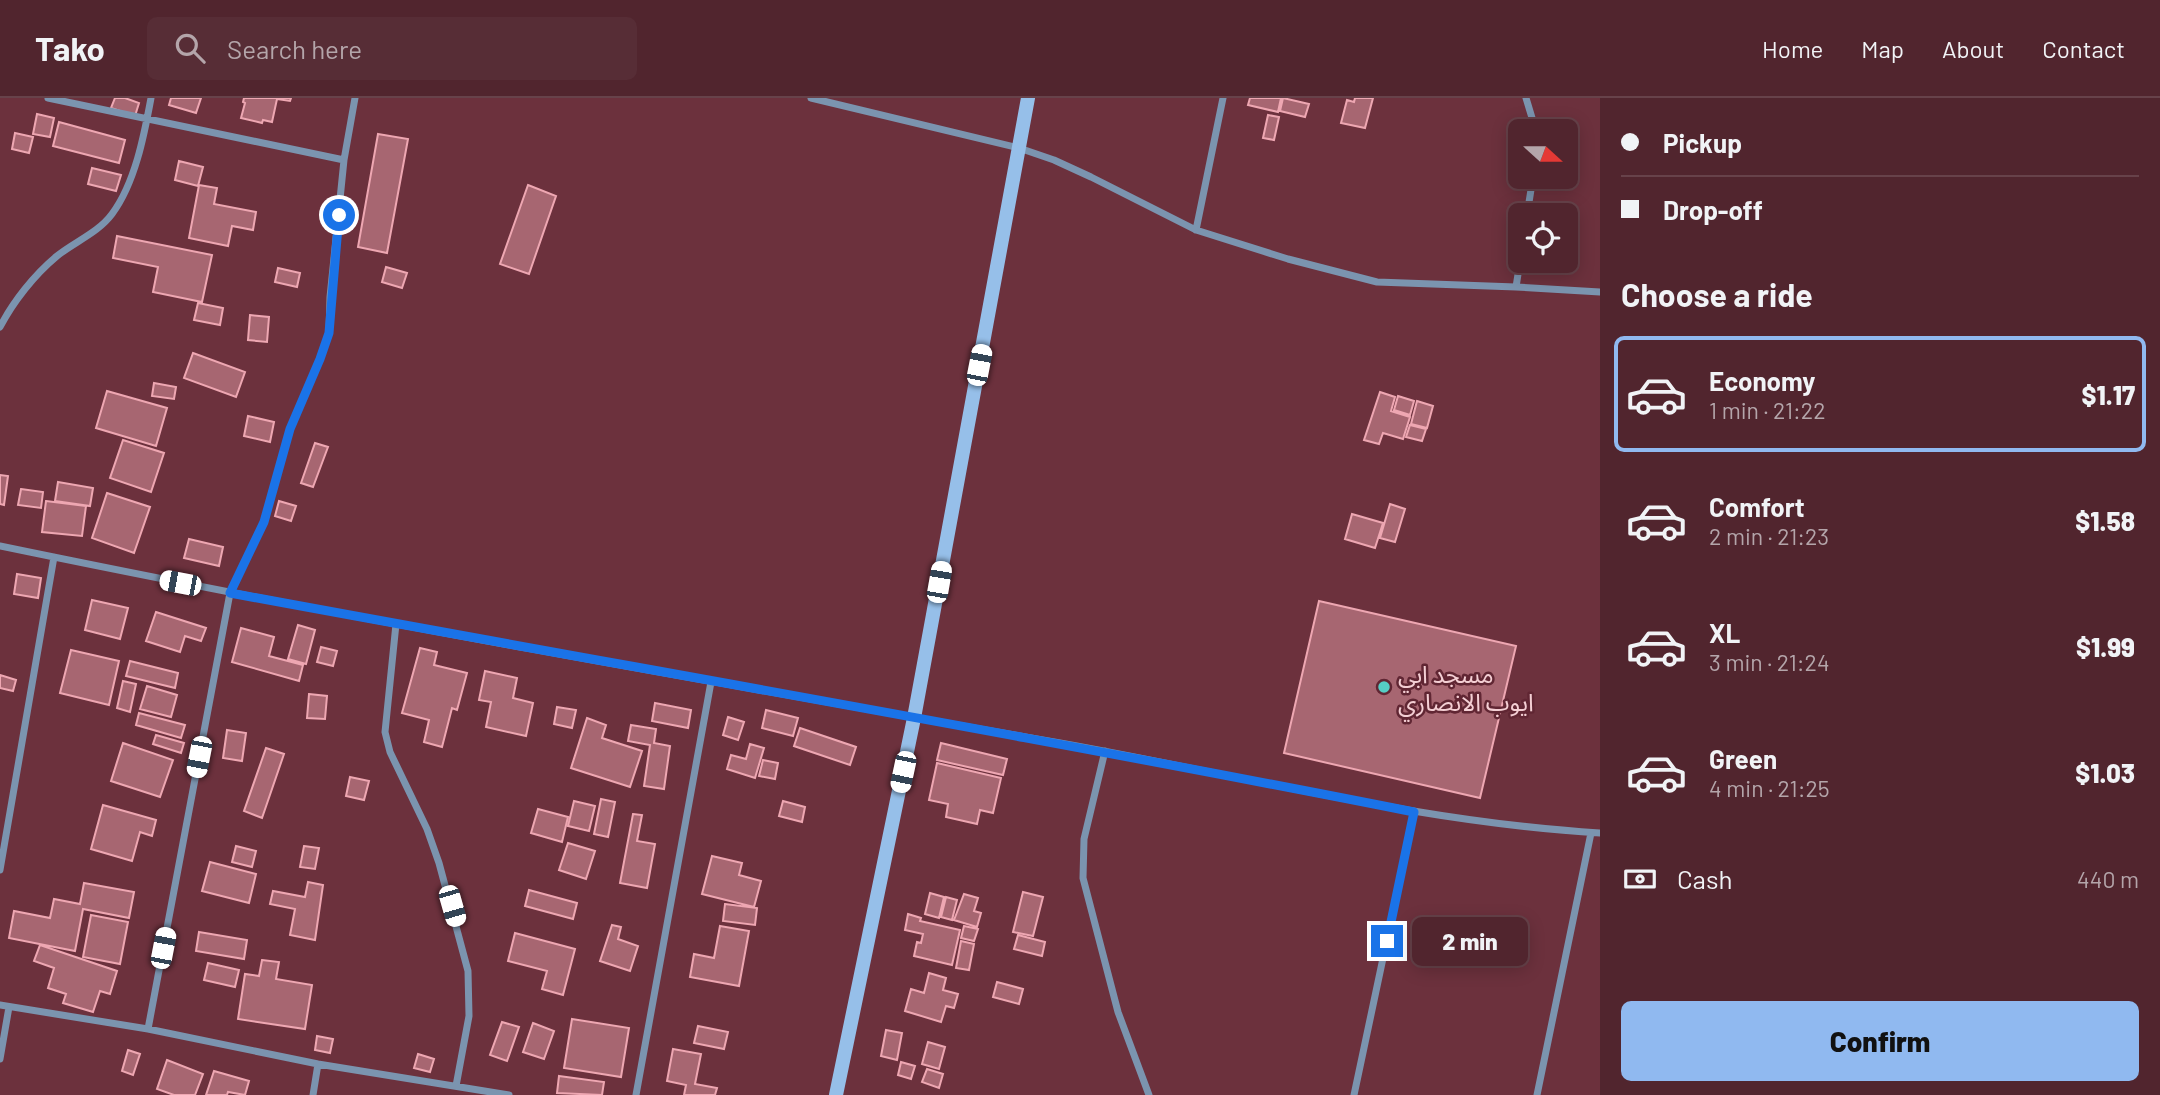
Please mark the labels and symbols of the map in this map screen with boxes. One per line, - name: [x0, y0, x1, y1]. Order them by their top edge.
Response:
- north arrow: [1508, 119, 1578, 189]
- route start: [323, 199, 355, 231]
- car: [965, 342, 994, 388]
- car: [926, 559, 953, 605]
- car: [158, 569, 203, 597]
- place label: مسجد ابي ايوب الانصاري: [1398, 659, 1534, 721]
- marker: مسجد ابي ايوب الانصاري: [1376, 679, 1392, 695]
- car: [185, 734, 214, 780]
- car: [889, 749, 918, 795]
- car: [437, 883, 468, 929]
- callout: 2 min: [1412, 916, 1527, 966]
- car: [149, 925, 178, 971]
- route end: [1371, 925, 1403, 957]

